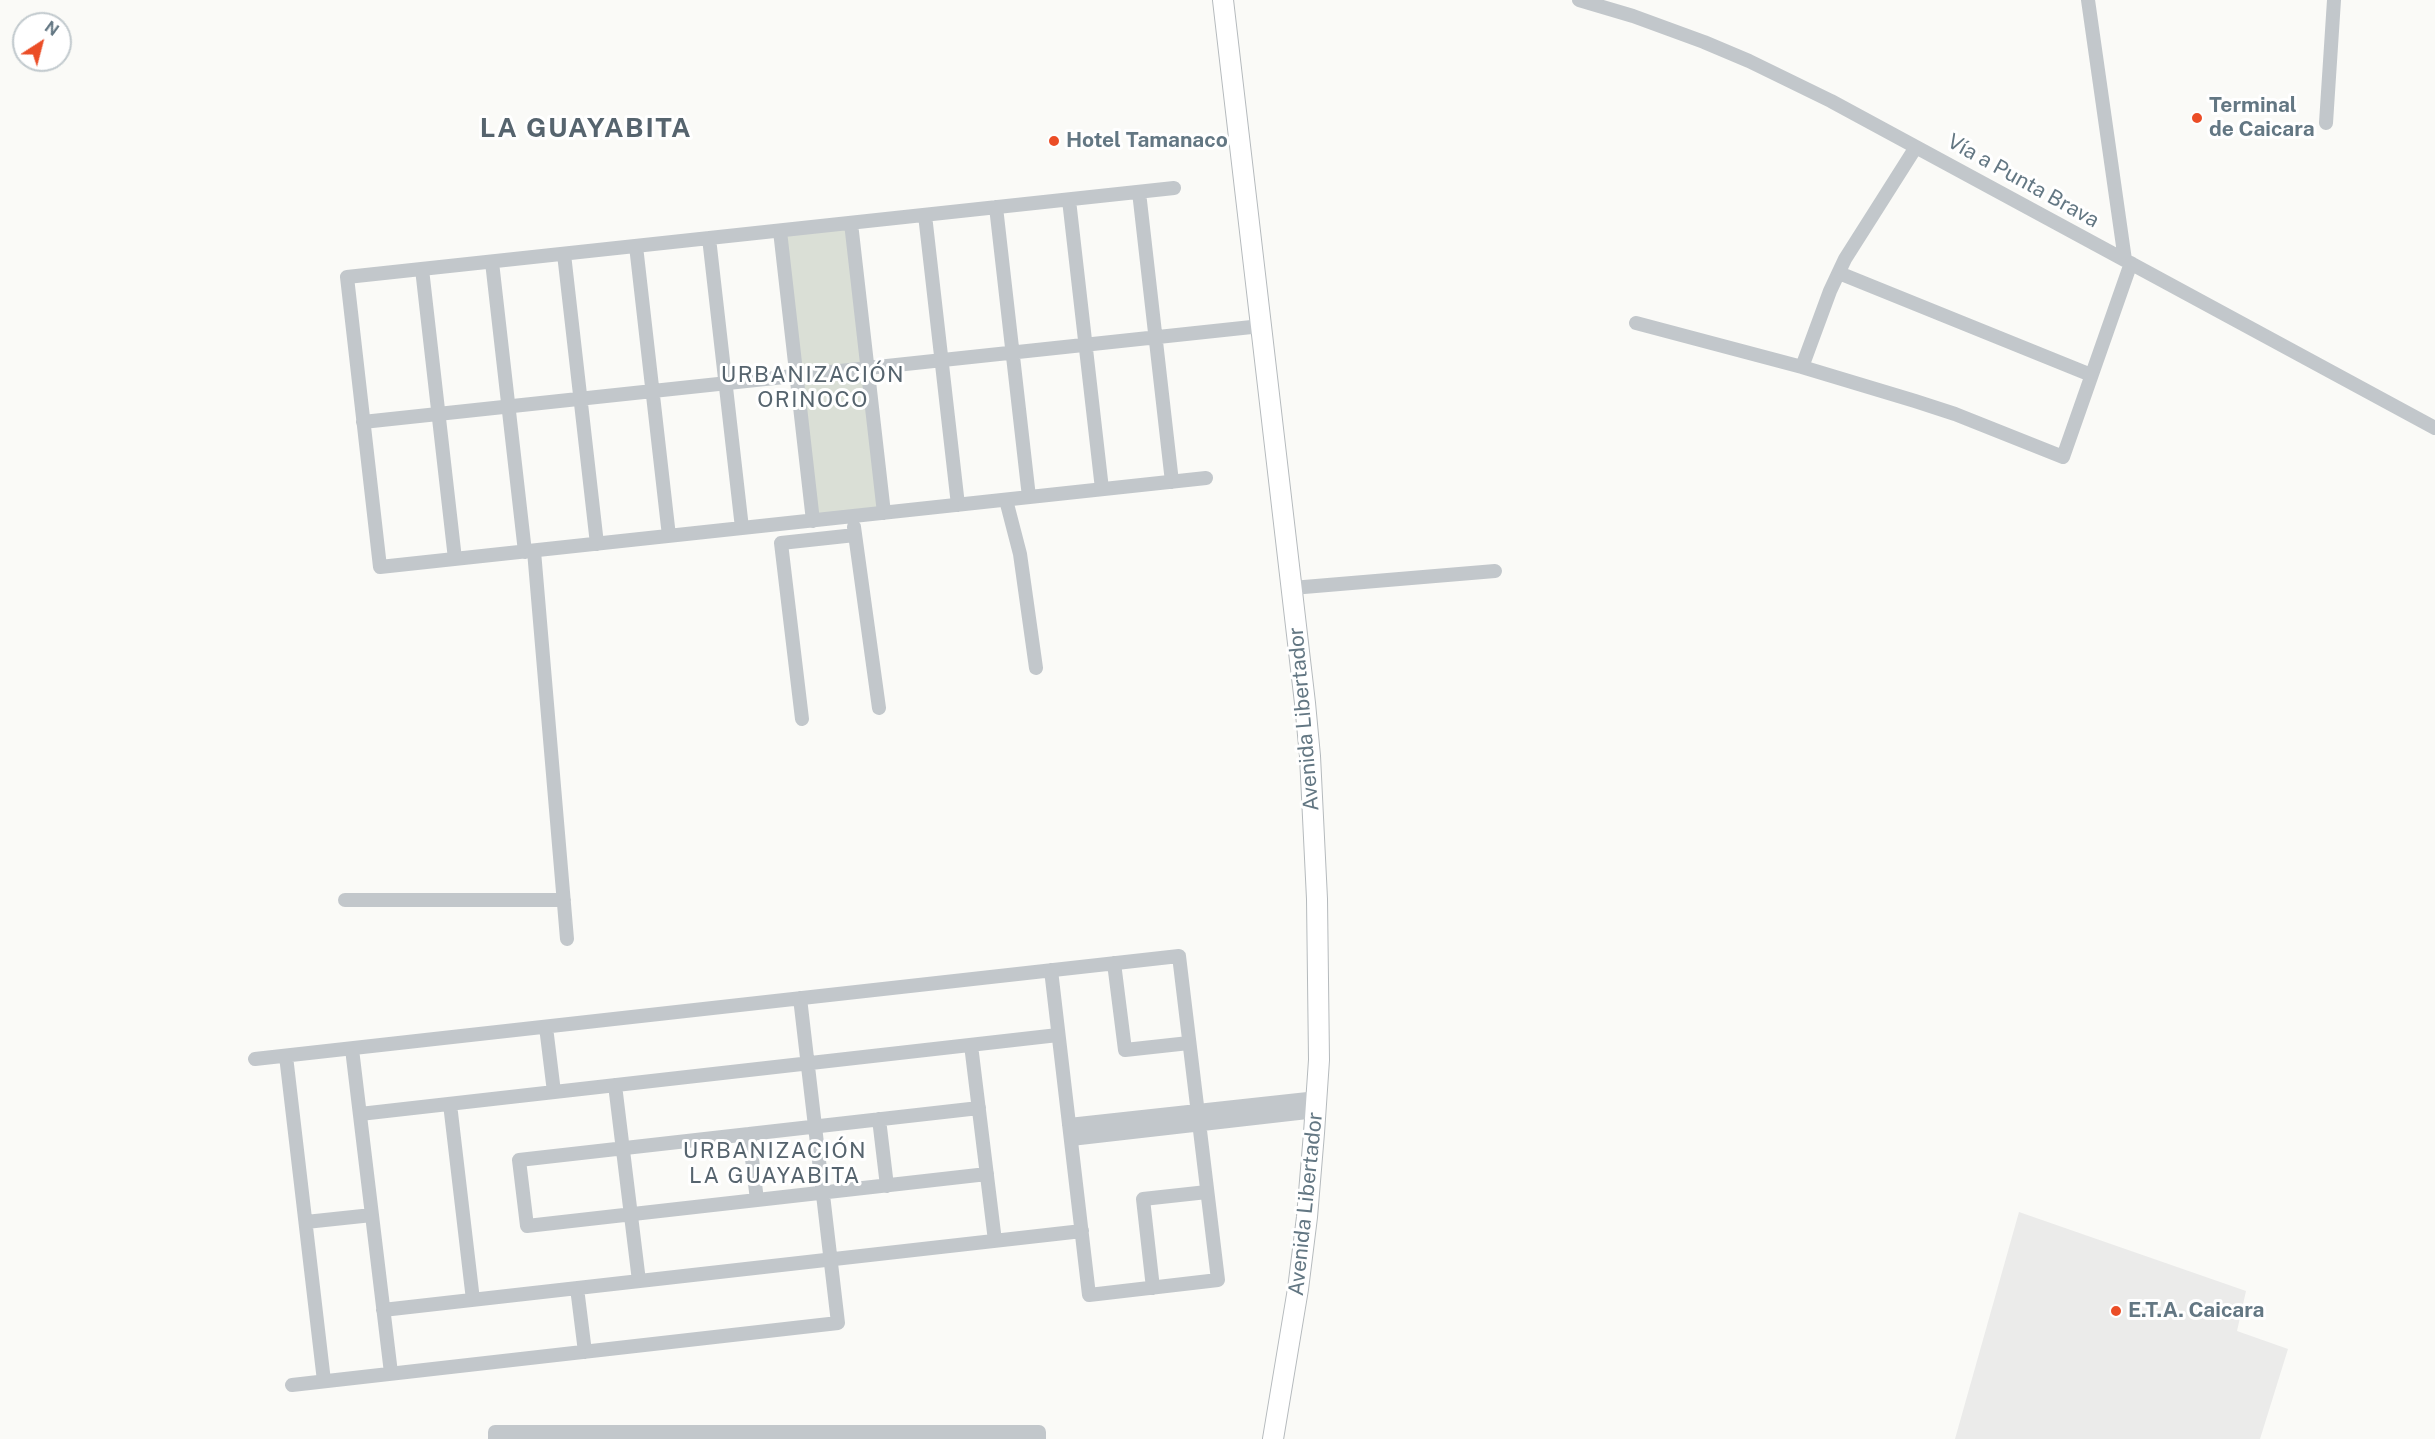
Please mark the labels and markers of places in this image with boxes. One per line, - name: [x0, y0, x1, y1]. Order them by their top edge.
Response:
- place label: Terminal de Caicara: [2209, 93, 2315, 143]
- marker: Terminal de Caicara: [2190, 111, 2204, 125]
- place label: Hotel Tamanaco: [1066, 128, 1228, 154]
- marker: Hotel Tamanaco: [1047, 134, 1061, 148]
- place label: E.T.A. Caicara: [2128, 1298, 2265, 1324]
- marker: E.T.A. Caicara: [2109, 1304, 2123, 1318]

